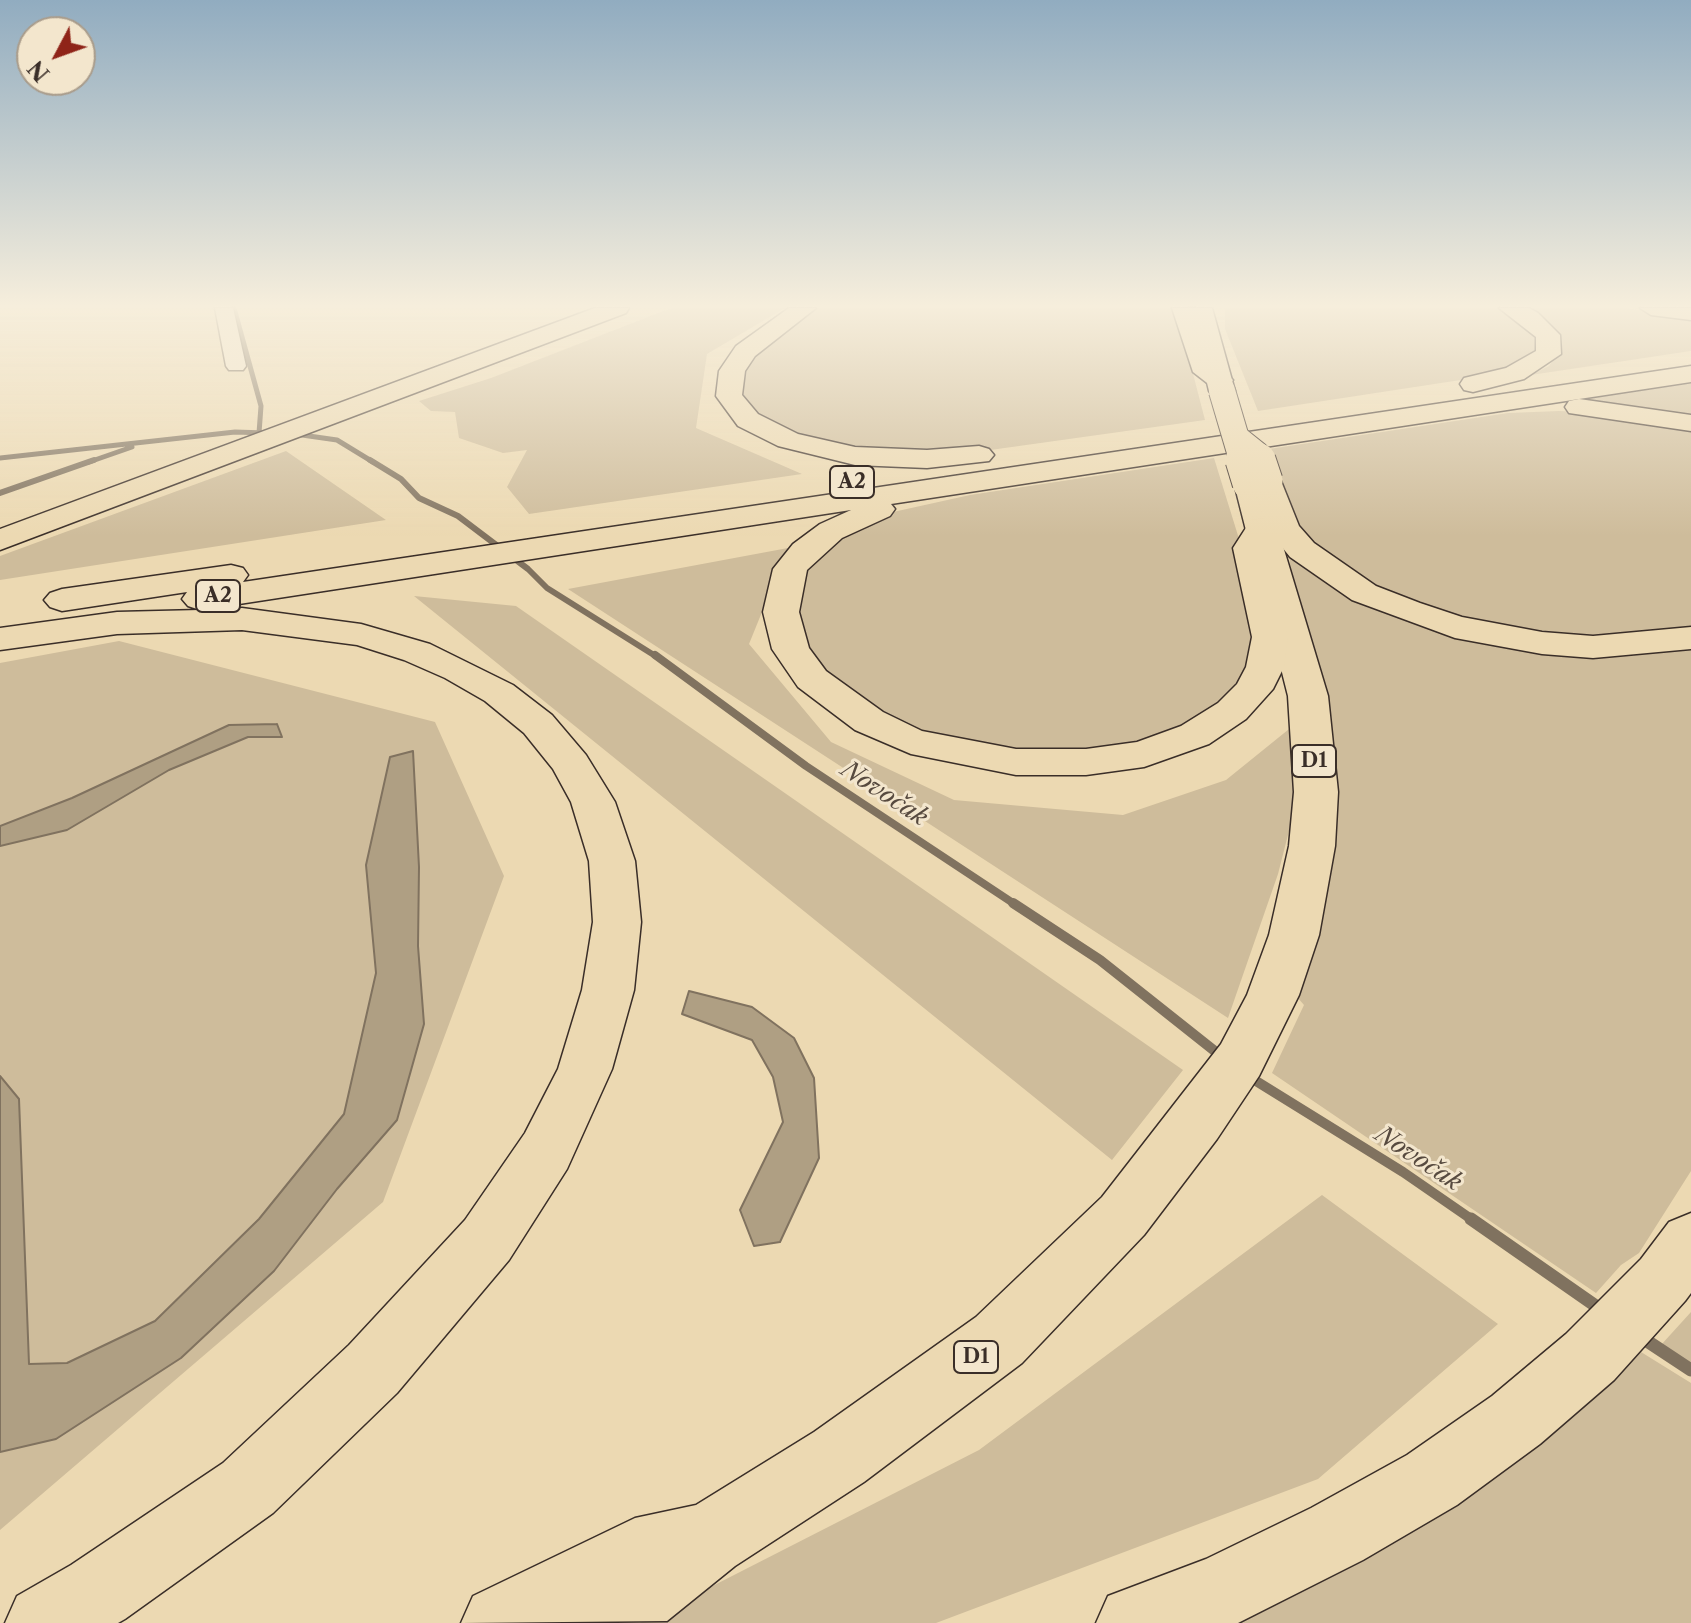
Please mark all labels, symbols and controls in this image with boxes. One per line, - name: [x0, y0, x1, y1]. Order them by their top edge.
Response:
- north arrow: [16, 16, 96, 96]
- text: N: [23, 55, 55, 87]
- road number: A2: [830, 466, 874, 498]
- road number: A2: [196, 580, 240, 612]
- road number: D1: [1292, 745, 1336, 777]
- water label: Novočak: [835, 755, 933, 833]
- water label: Novočak: [1369, 1120, 1467, 1198]
- road number: D1: [954, 1341, 998, 1373]

